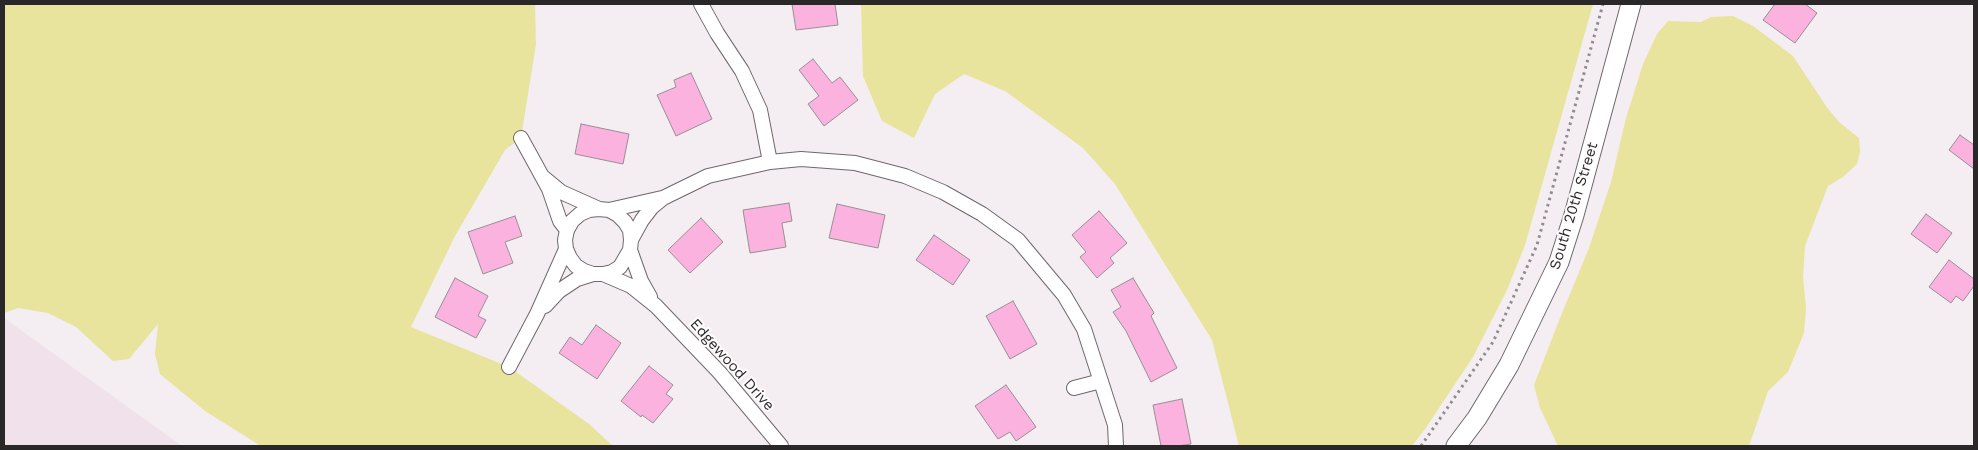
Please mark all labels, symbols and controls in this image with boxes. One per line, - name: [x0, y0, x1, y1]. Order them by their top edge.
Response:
- street label: South 20th Street: [1546, 140, 1602, 272]
- street label: Edgewood Drive: [686, 315, 778, 415]

